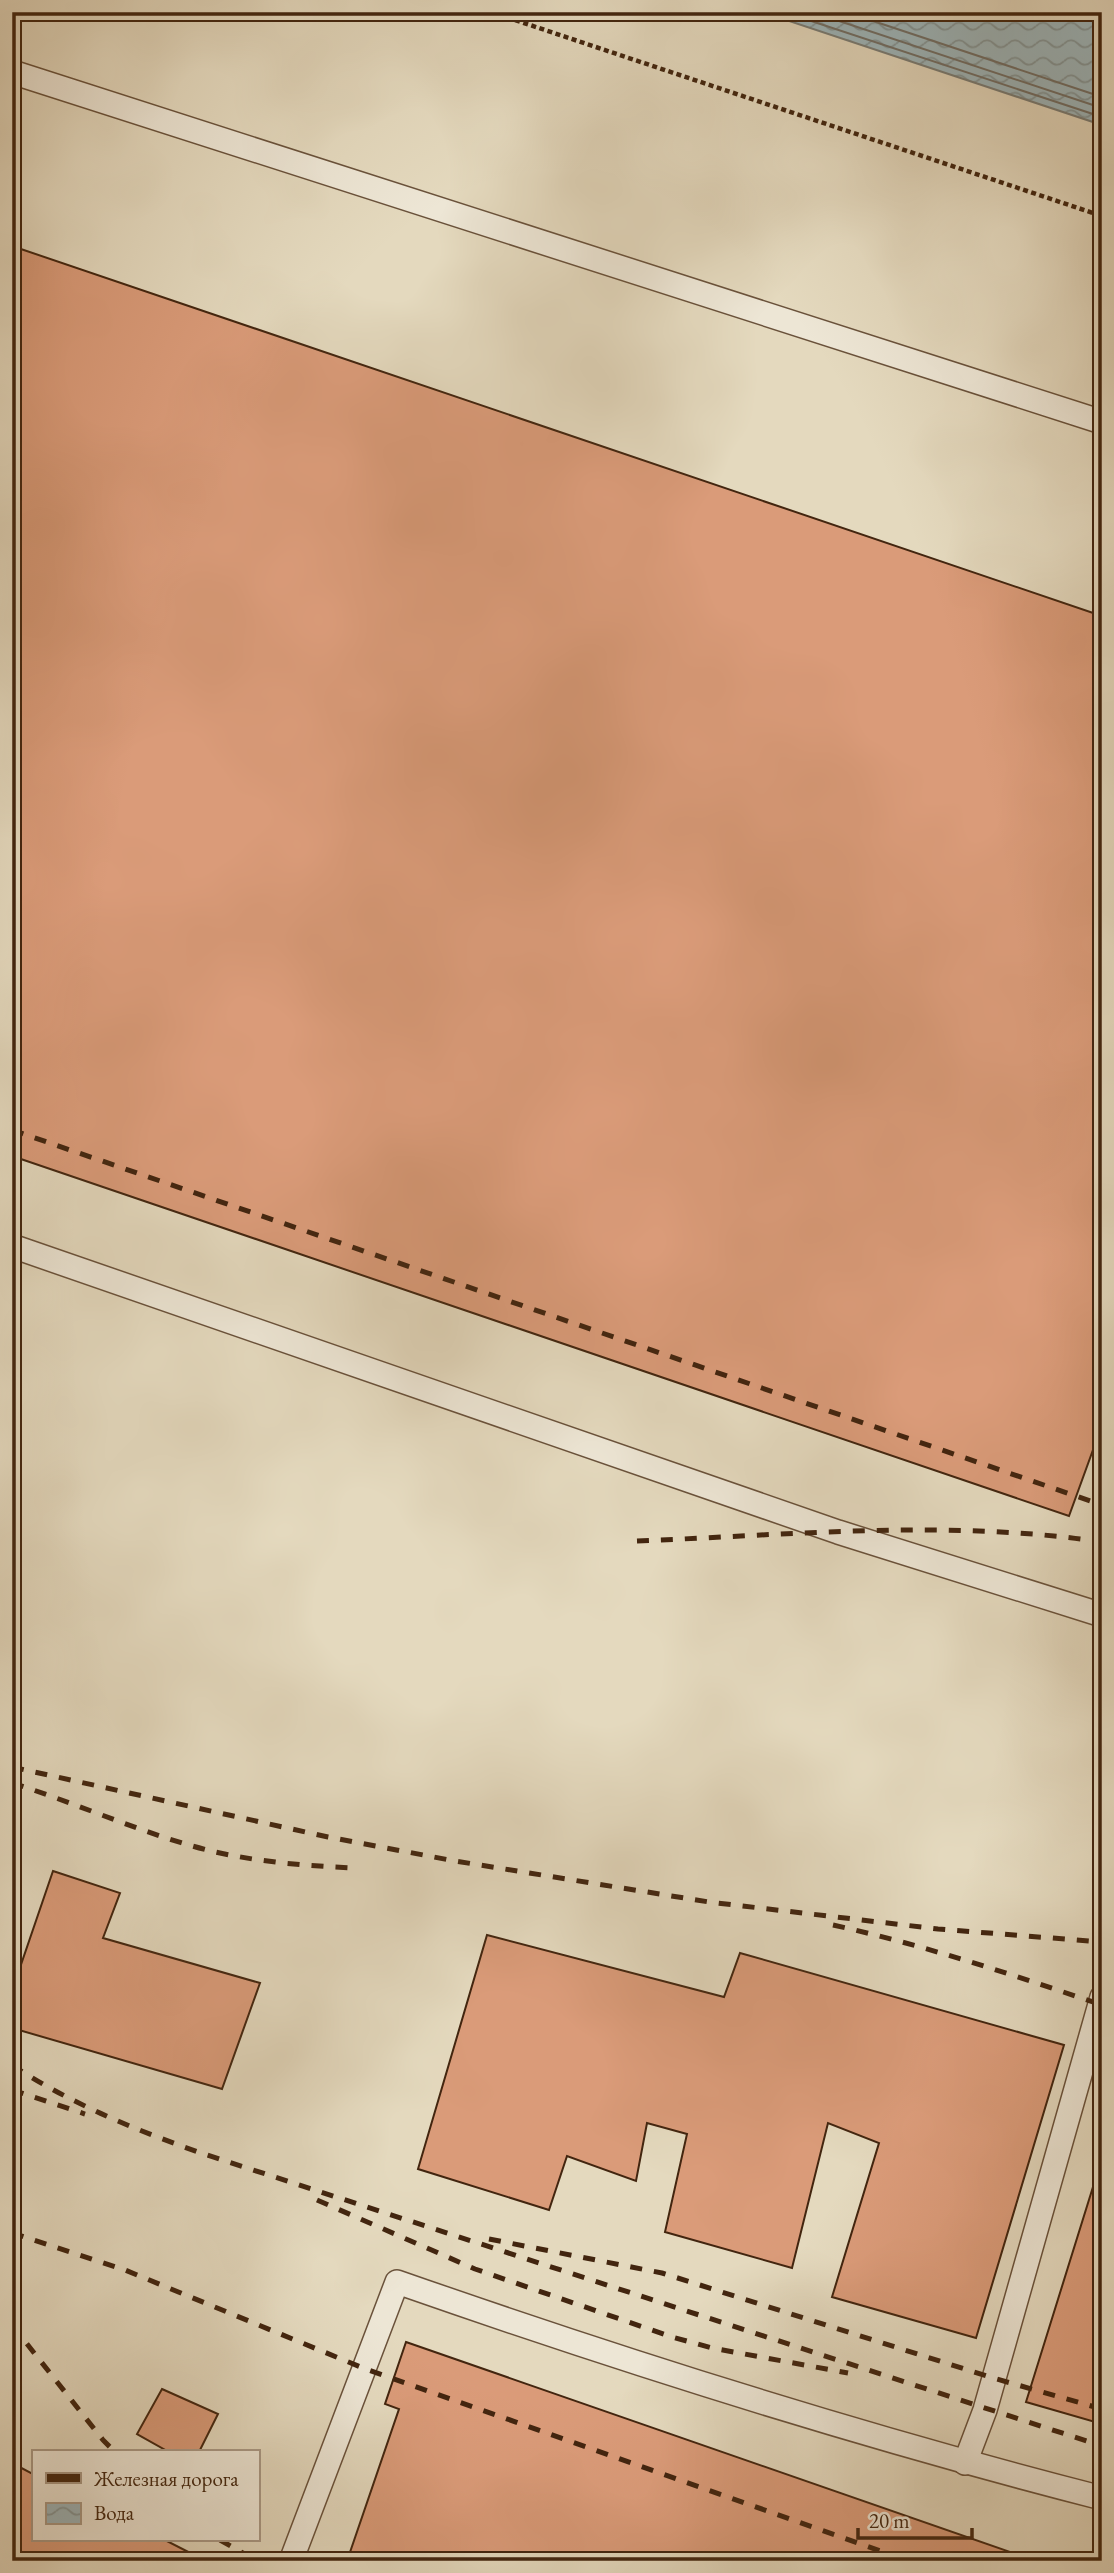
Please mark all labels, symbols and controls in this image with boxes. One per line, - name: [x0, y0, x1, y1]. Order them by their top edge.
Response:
- legend: [32, 2450, 259, 2542]
- text: Железная дорога: [93, 2465, 239, 2492]
- scale bar: [858, 2496, 972, 2540]
- text: Вода: [94, 2499, 135, 2526]
- text: 20 m: [869, 2507, 910, 2534]

